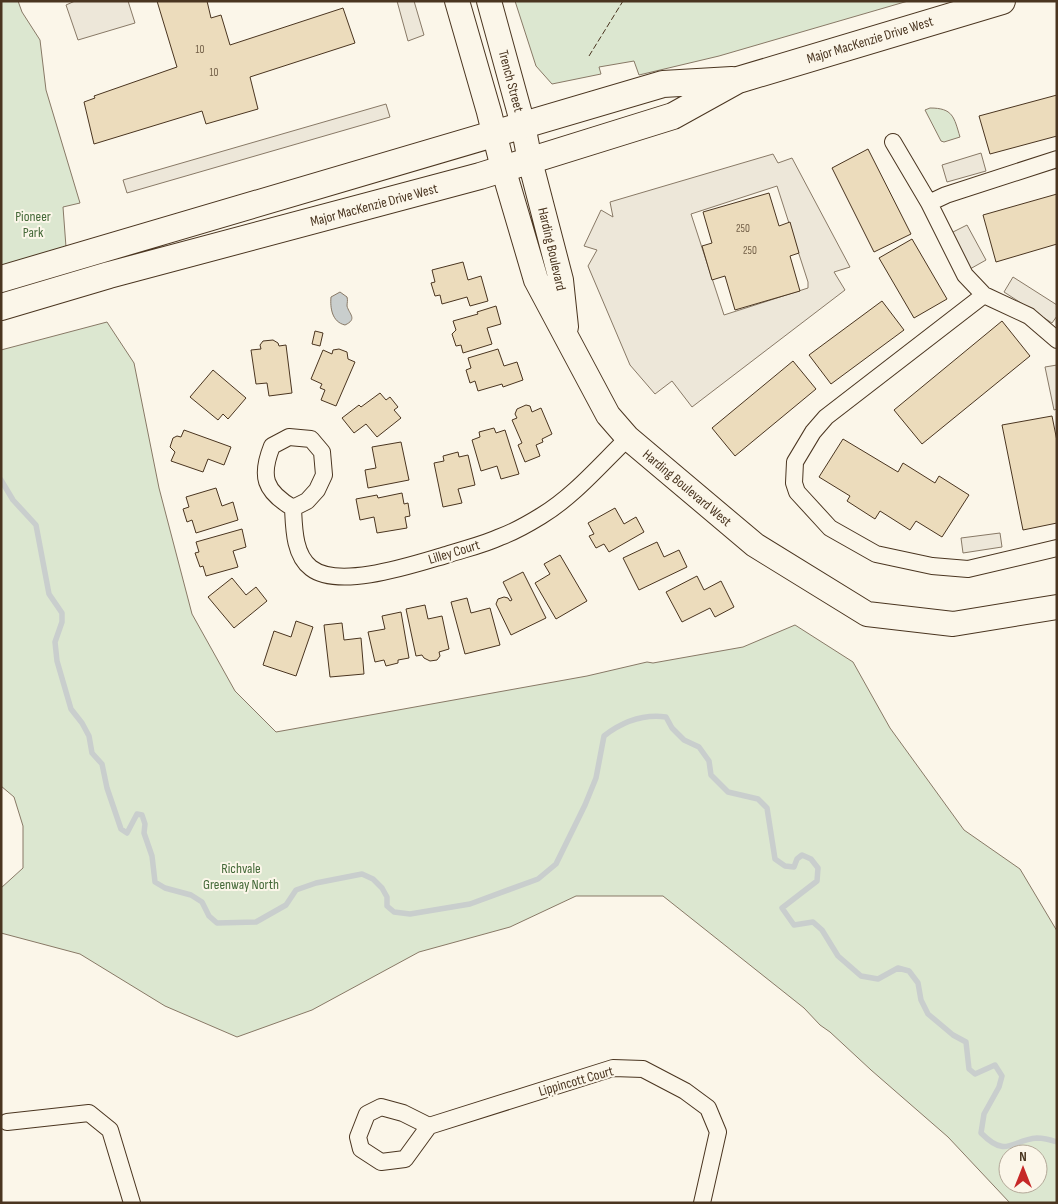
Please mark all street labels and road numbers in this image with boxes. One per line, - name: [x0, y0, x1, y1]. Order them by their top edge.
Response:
- street label: Major MacKenzie Drive West: [805, 13, 935, 67]
- street label: Trench Street: [495, 48, 527, 114]
- street label: Major MacKenzie Drive West: [308, 180, 440, 230]
- street label: Harding Boulevard: [534, 206, 570, 292]
- street label: Harding Boulevard West: [639, 446, 735, 530]
- street label: Lilley Court: [426, 536, 482, 568]
- street label: Lippincott Court: [537, 1062, 615, 1100]

